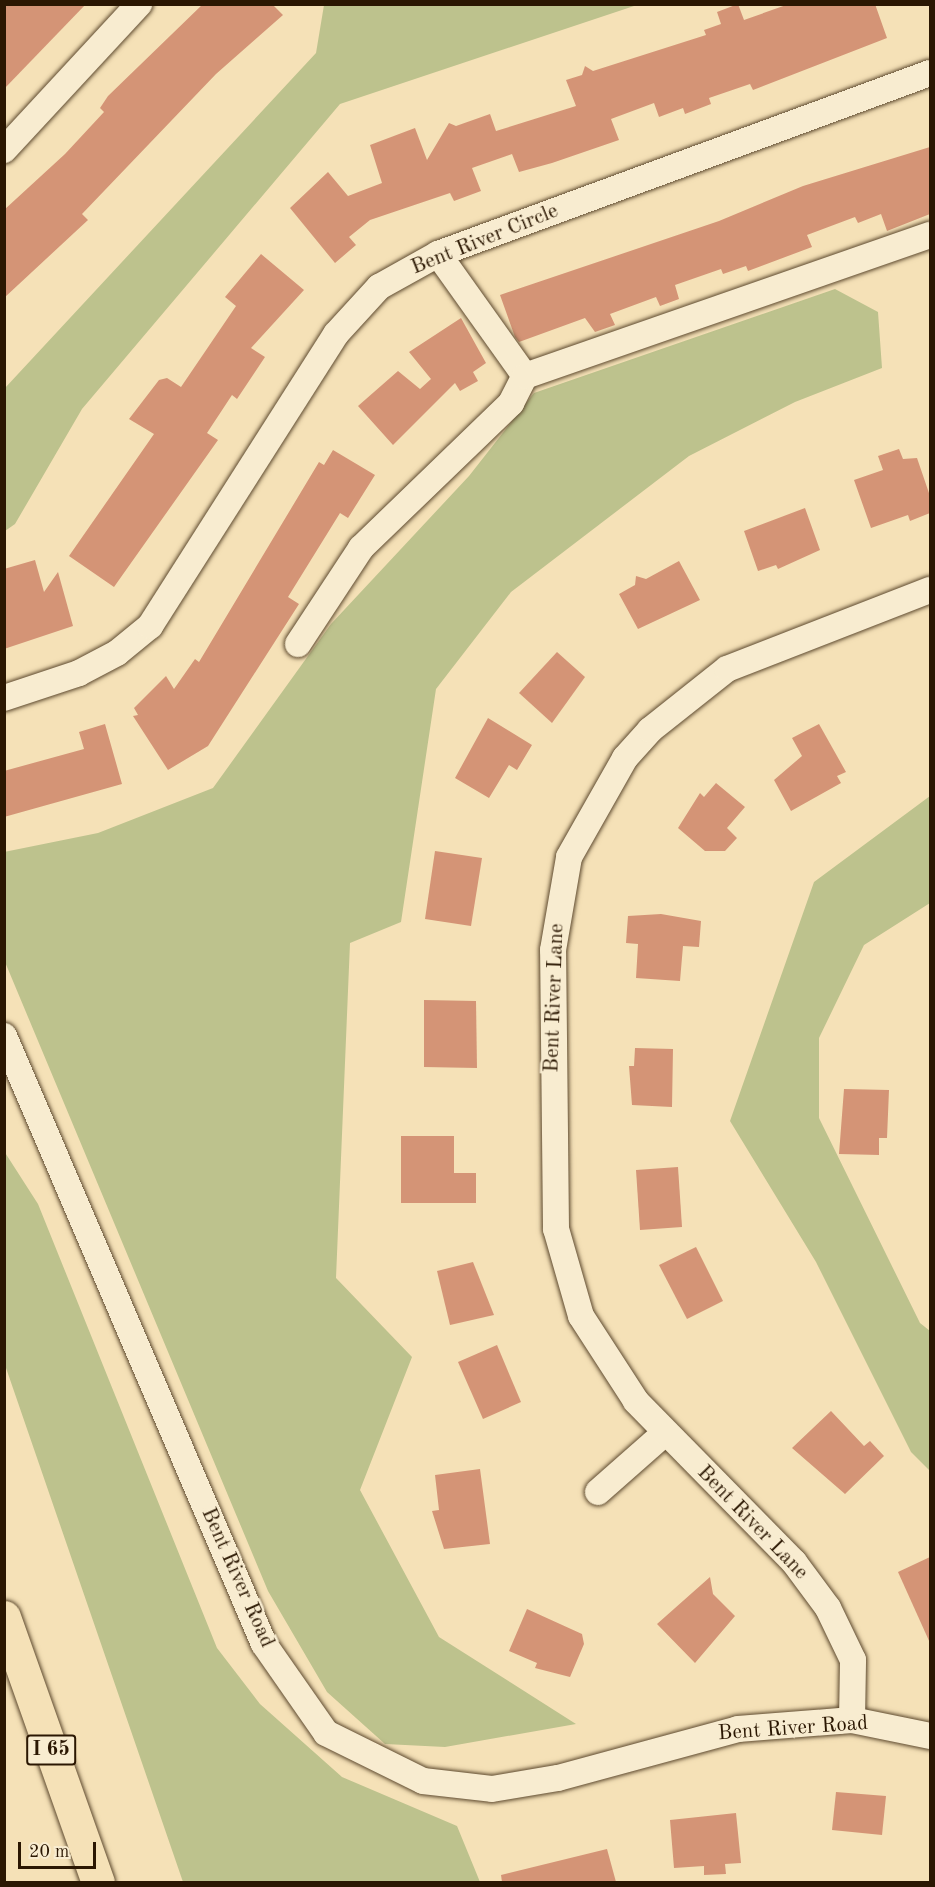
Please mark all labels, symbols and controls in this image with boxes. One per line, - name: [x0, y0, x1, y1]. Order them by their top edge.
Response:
- street label: Bent River Circle: [408, 199, 562, 281]
- street label: Bent River Lane: [540, 923, 570, 1073]
- street label: Bent River Lane: [691, 1461, 813, 1585]
- street label: Bent River Road: [195, 1504, 279, 1652]
- street label: Bent River Road: [717, 1711, 869, 1747]
- road number: I 65: [26, 1733, 76, 1767]
- scale bar: [21, 1830, 99, 1868]
- text: 20 m: [29, 1843, 69, 1861]

